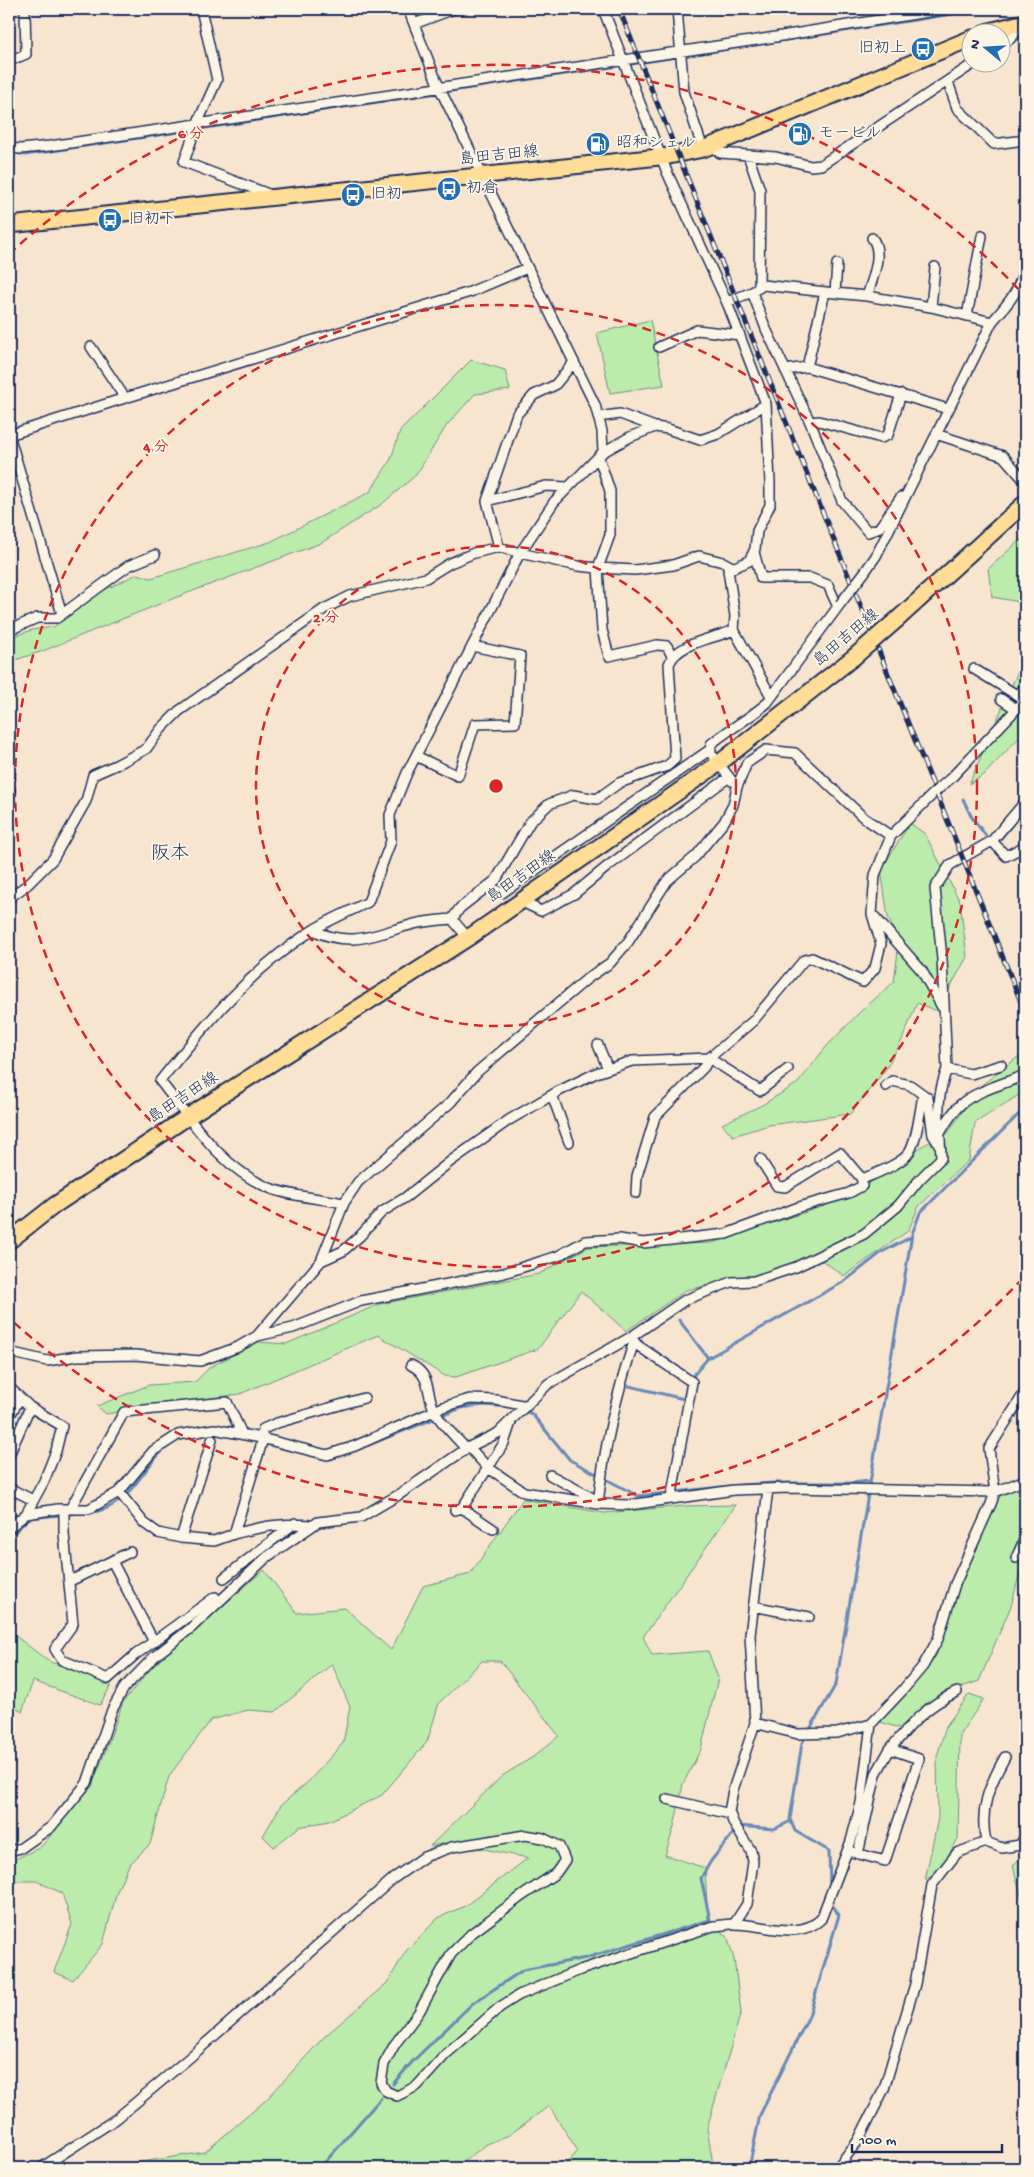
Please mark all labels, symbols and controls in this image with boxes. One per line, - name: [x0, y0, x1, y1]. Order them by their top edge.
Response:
- north arrow: [962, 22, 1012, 72]
- bus stop icon: 旧初上: [910, 36, 936, 62]
- text: N: [967, 38, 986, 52]
- place label: 旧初上: [858, 39, 906, 59]
- fuel station icon: モービル: [787, 121, 813, 147]
- place label: モービル: [818, 125, 882, 144]
- text: 6 分: [178, 126, 204, 144]
- fuel station icon: 昭和シェル: [585, 131, 611, 157]
- place label: 昭和シェル: [616, 134, 696, 154]
- street label: 島田吉田線: [458, 141, 540, 171]
- bus stop icon: 初倉: [436, 176, 462, 202]
- place label: 初倉: [466, 178, 498, 199]
- bus stop icon: 旧初: [340, 182, 366, 208]
- place label: 旧初: [370, 185, 402, 205]
- bus stop icon: 旧初下: [97, 207, 123, 233]
- place label: 旧初下: [128, 210, 176, 230]
- text: 4 分: [142, 439, 169, 457]
- street label: 島田吉田線: [809, 604, 884, 672]
- text: 2 分: [313, 610, 339, 628]
- centre of rings: [487, 777, 505, 795]
- district label: 阪本: [151, 842, 189, 866]
- street label: 島田吉田線: [483, 846, 560, 909]
- street label: 島田吉田線: [144, 1068, 223, 1129]
- scale bar: [852, 2122, 1002, 2154]
- text: 100 m: [858, 2132, 897, 2150]

